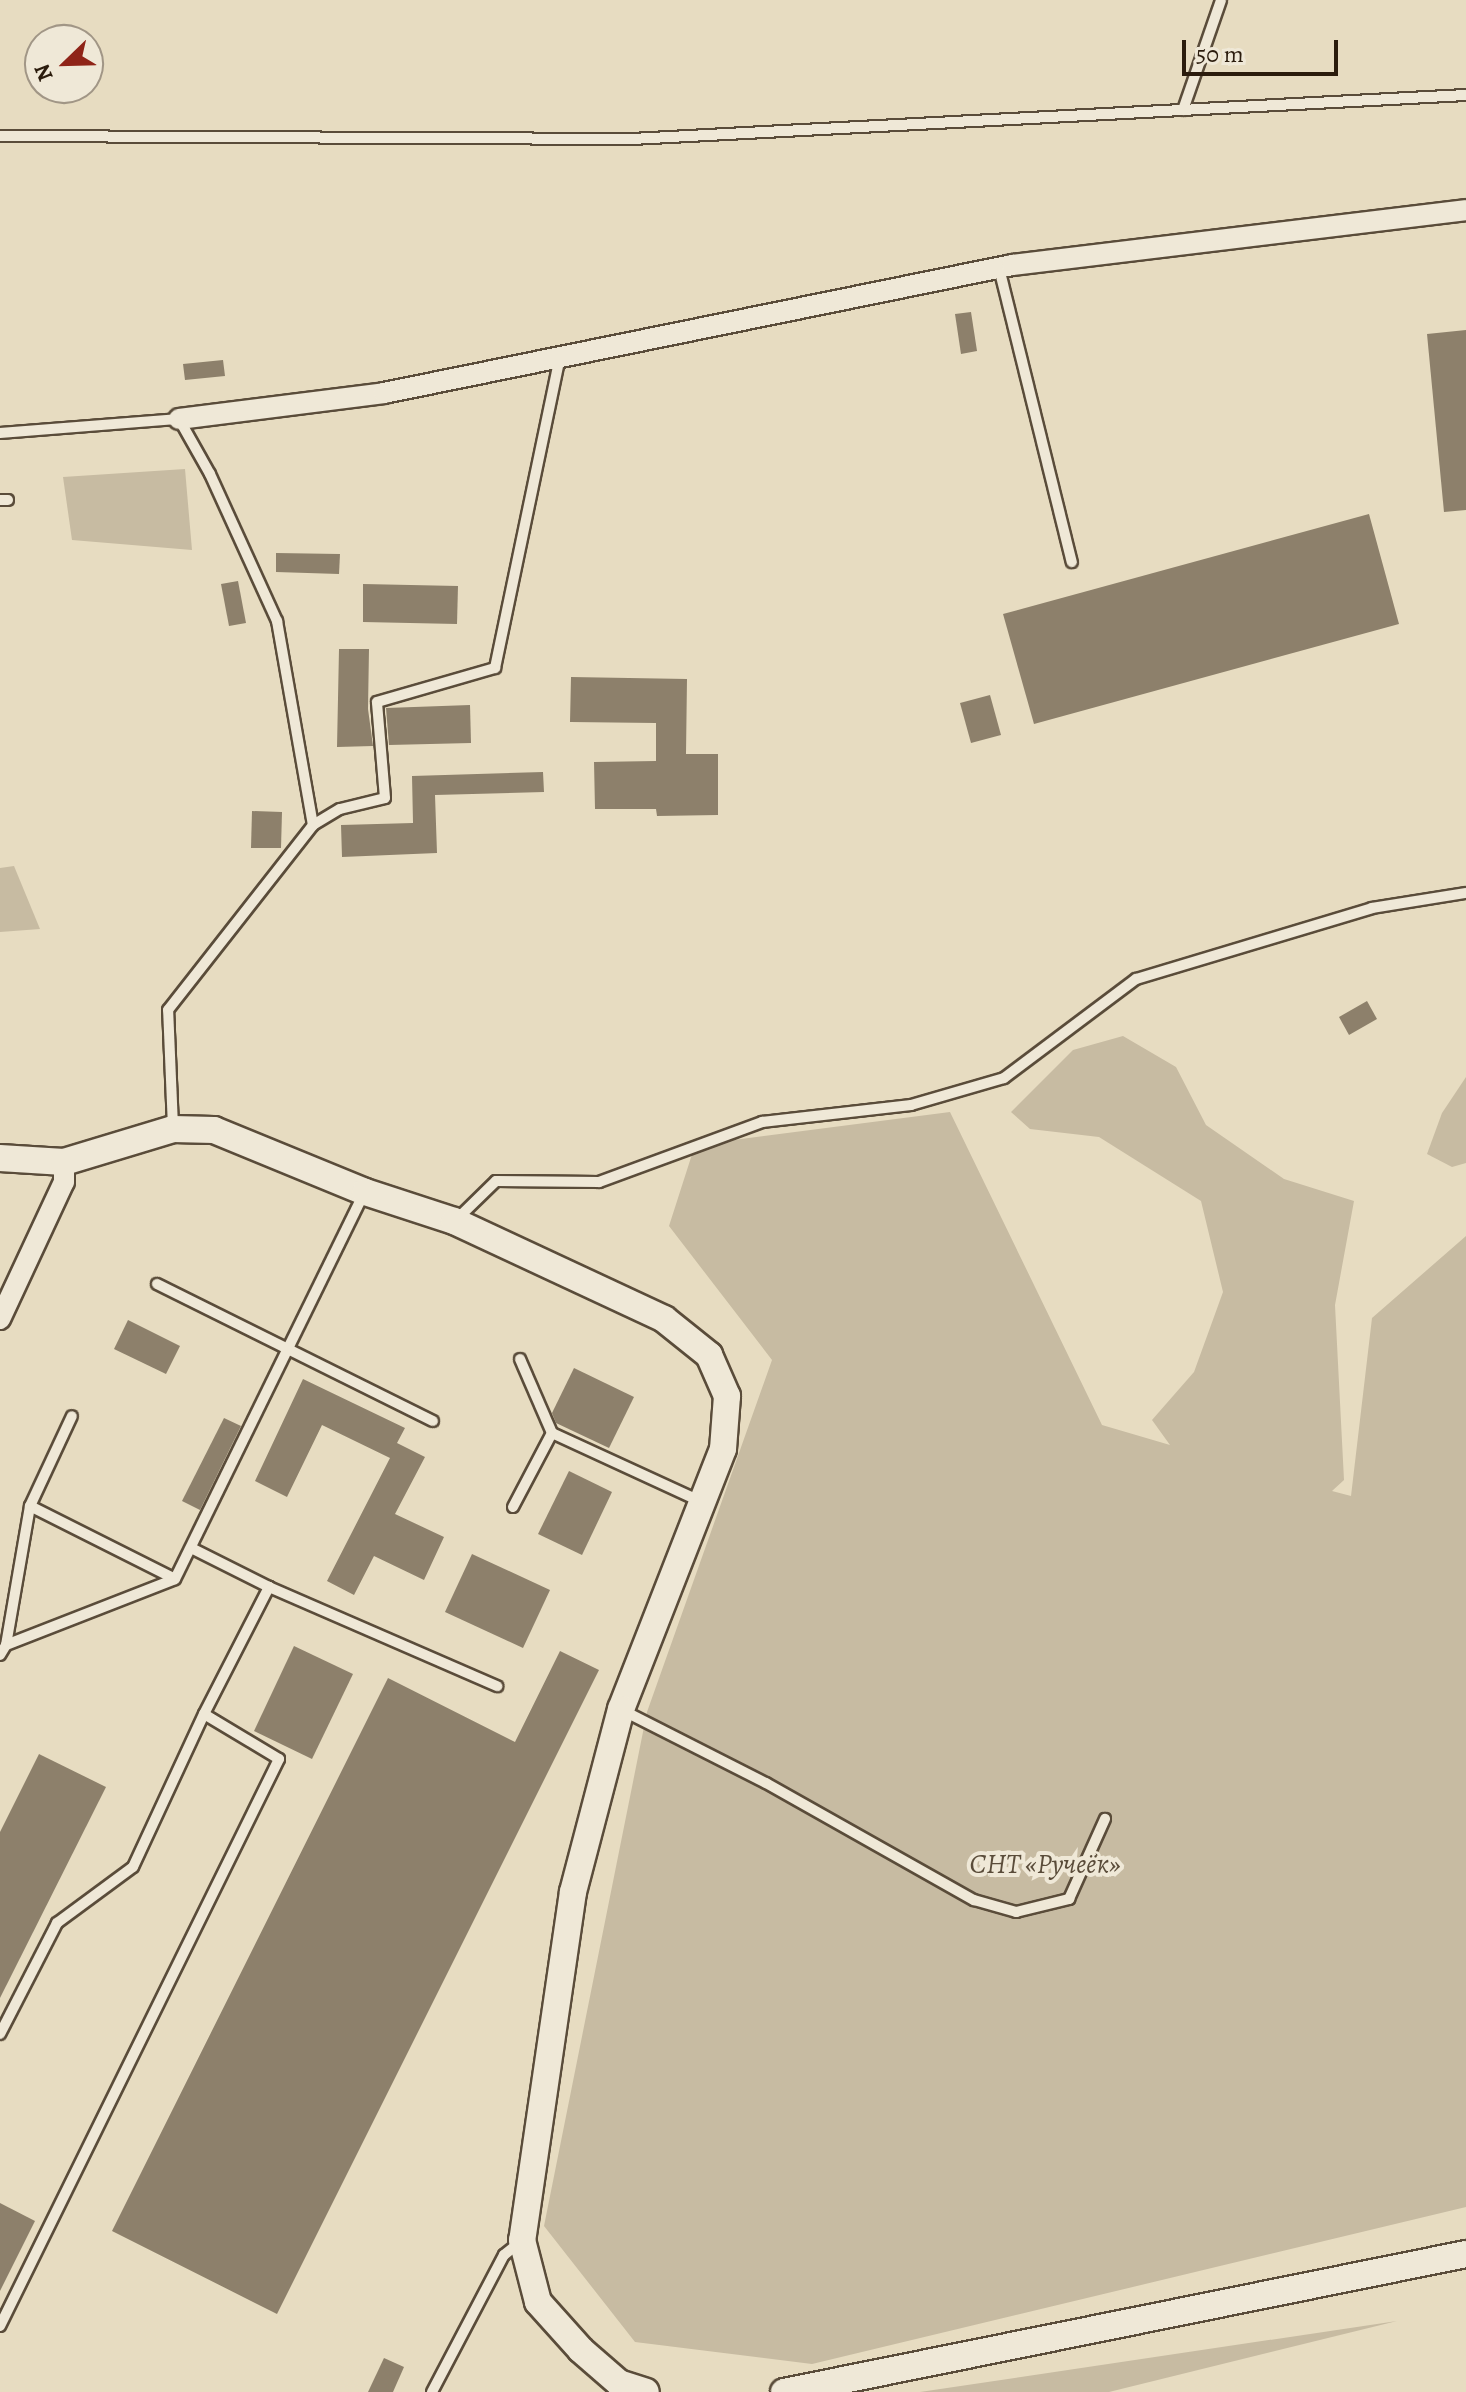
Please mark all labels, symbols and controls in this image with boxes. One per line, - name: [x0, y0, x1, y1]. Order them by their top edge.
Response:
- north arrow: [24, 24, 104, 104]
- scale bar: [1186, 24, 1342, 74]
- text: 50 m: [1196, 38, 1244, 70]
- text: N: [27, 59, 61, 86]
- park label: СНТ «Ручеёк»: [969, 1847, 1121, 1881]

